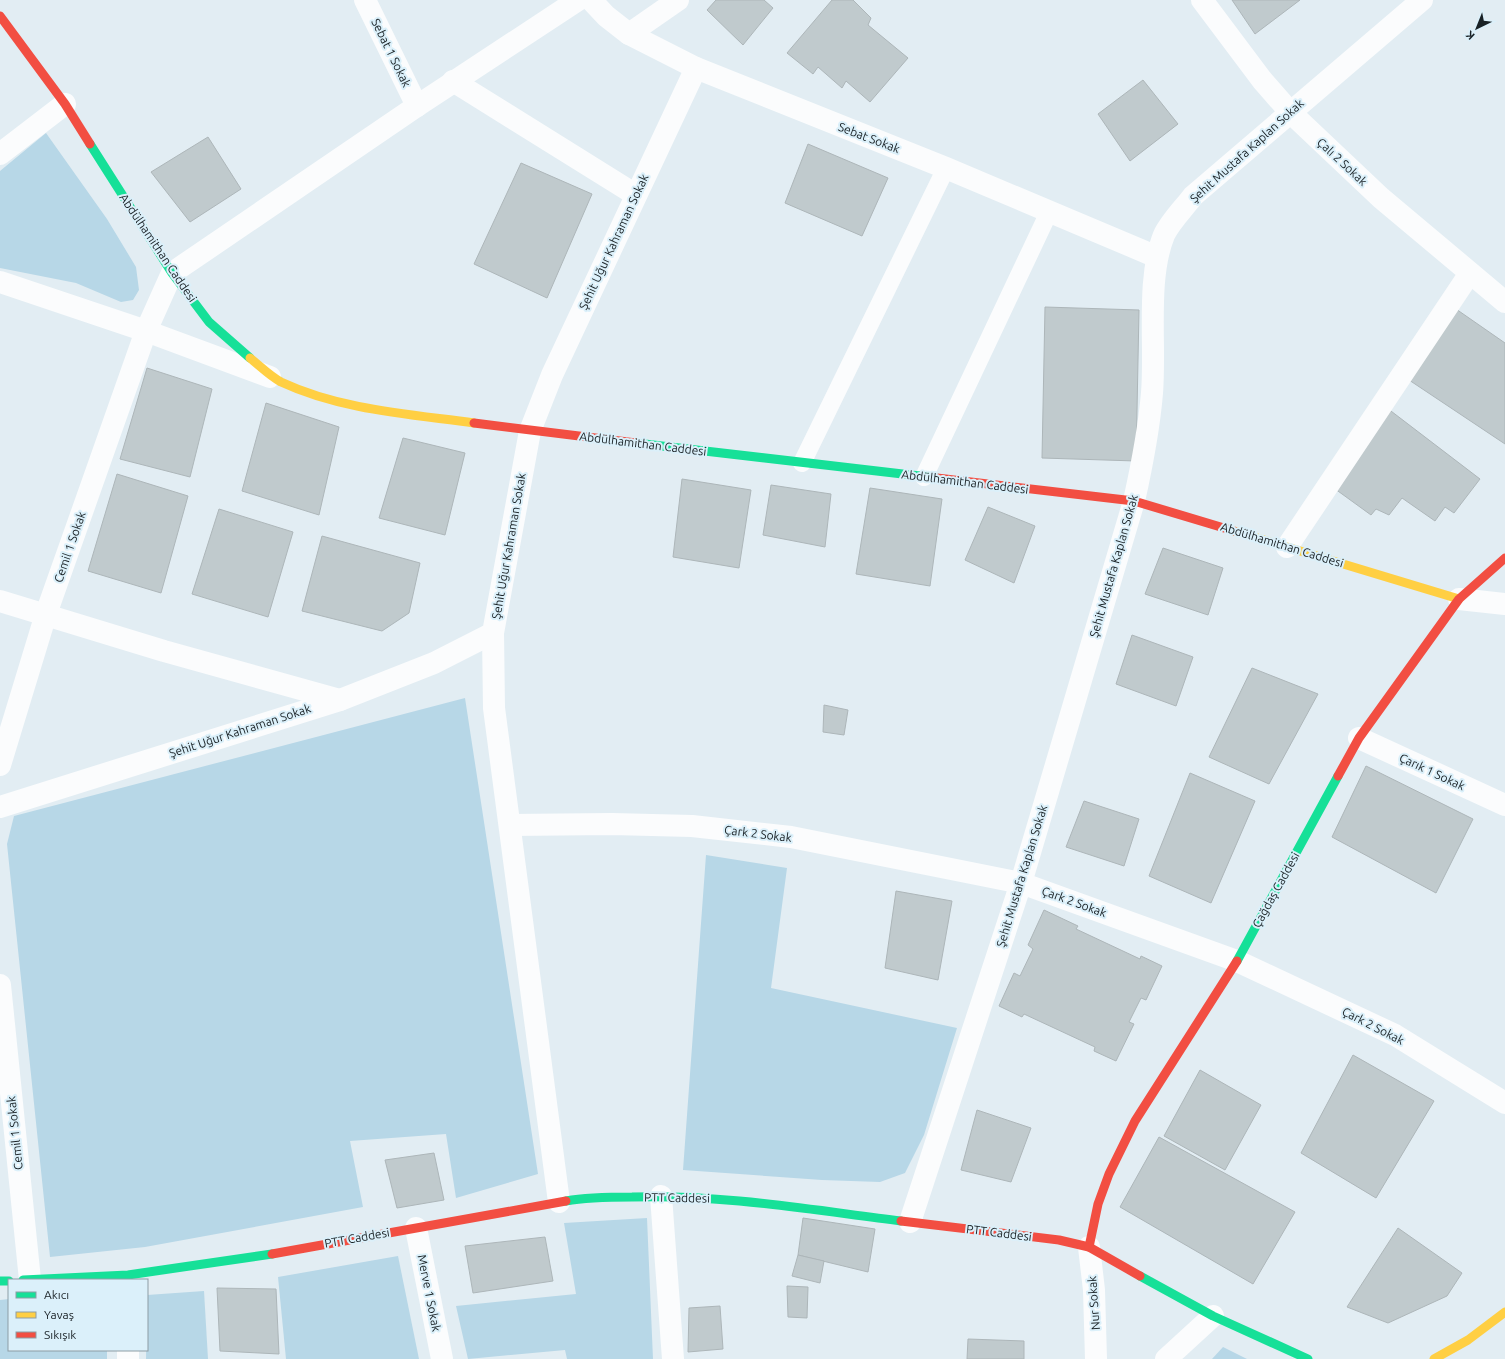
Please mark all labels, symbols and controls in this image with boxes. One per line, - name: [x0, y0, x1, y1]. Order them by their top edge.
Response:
- north arrow: [1457, 8, 1497, 48]
- street label: Sebat 1 Sokak: [369, 16, 414, 89]
- text: K: [1463, 28, 1477, 42]
- street label: Şehit Mustafa Kaplan Sokak: [1187, 96, 1306, 205]
- street label: Sebat Sokak: [836, 120, 902, 155]
- street label: Çalı 2 Sokak: [1315, 135, 1370, 188]
- street label: Şehit Uğur Kahraman Sokak: [576, 172, 651, 312]
- street label: Abdülhamithan Caddesi: [117, 191, 200, 304]
- street label: Abdülhamithan Caddesi: [579, 429, 707, 458]
- street label: Abdülhamithan Caddesi: [901, 467, 1029, 496]
- street label: Şehit Uğur Kahraman Sokak: [489, 472, 528, 620]
- street label: Şehit Mustafa Kaplan Sokak: [1087, 493, 1140, 639]
- street label: Cemil 1 Sokak: [51, 510, 88, 584]
- street label: Abdülhamithan Caddesi: [1219, 520, 1345, 569]
- street label: Şehit Uğur Kahraman Sokak: [167, 701, 312, 760]
- street label: Çarık 1 Sokak: [1397, 751, 1467, 792]
- street label: Şehit Mustafa Kaplan Sokak: [994, 803, 1049, 949]
- street label: Çark 2 Sokak: [724, 823, 793, 844]
- street label: Çağdaş Caddesi: [1250, 850, 1302, 930]
- street label: Çark 2 Sokak: [1040, 884, 1108, 919]
- street label: Çark 2 Sokak: [1340, 1004, 1406, 1047]
- street label: Cemil 1 Sokak: [4, 1095, 25, 1171]
- street label: PTT Caddesi: [644, 1190, 710, 1205]
- street label: PTT Caddesi: [966, 1222, 1033, 1243]
- street label: PTT Caddesi: [323, 1225, 391, 1250]
- street label: Merve 1 Sokak: [416, 1253, 443, 1333]
- street label: Nur Sokak: [1085, 1275, 1102, 1331]
- legend: [8, 1279, 148, 1351]
- text: Akıcı: [44, 1288, 69, 1301]
- text: Yavaş: [44, 1308, 74, 1321]
- text: Sıkışık: [44, 1328, 76, 1341]

